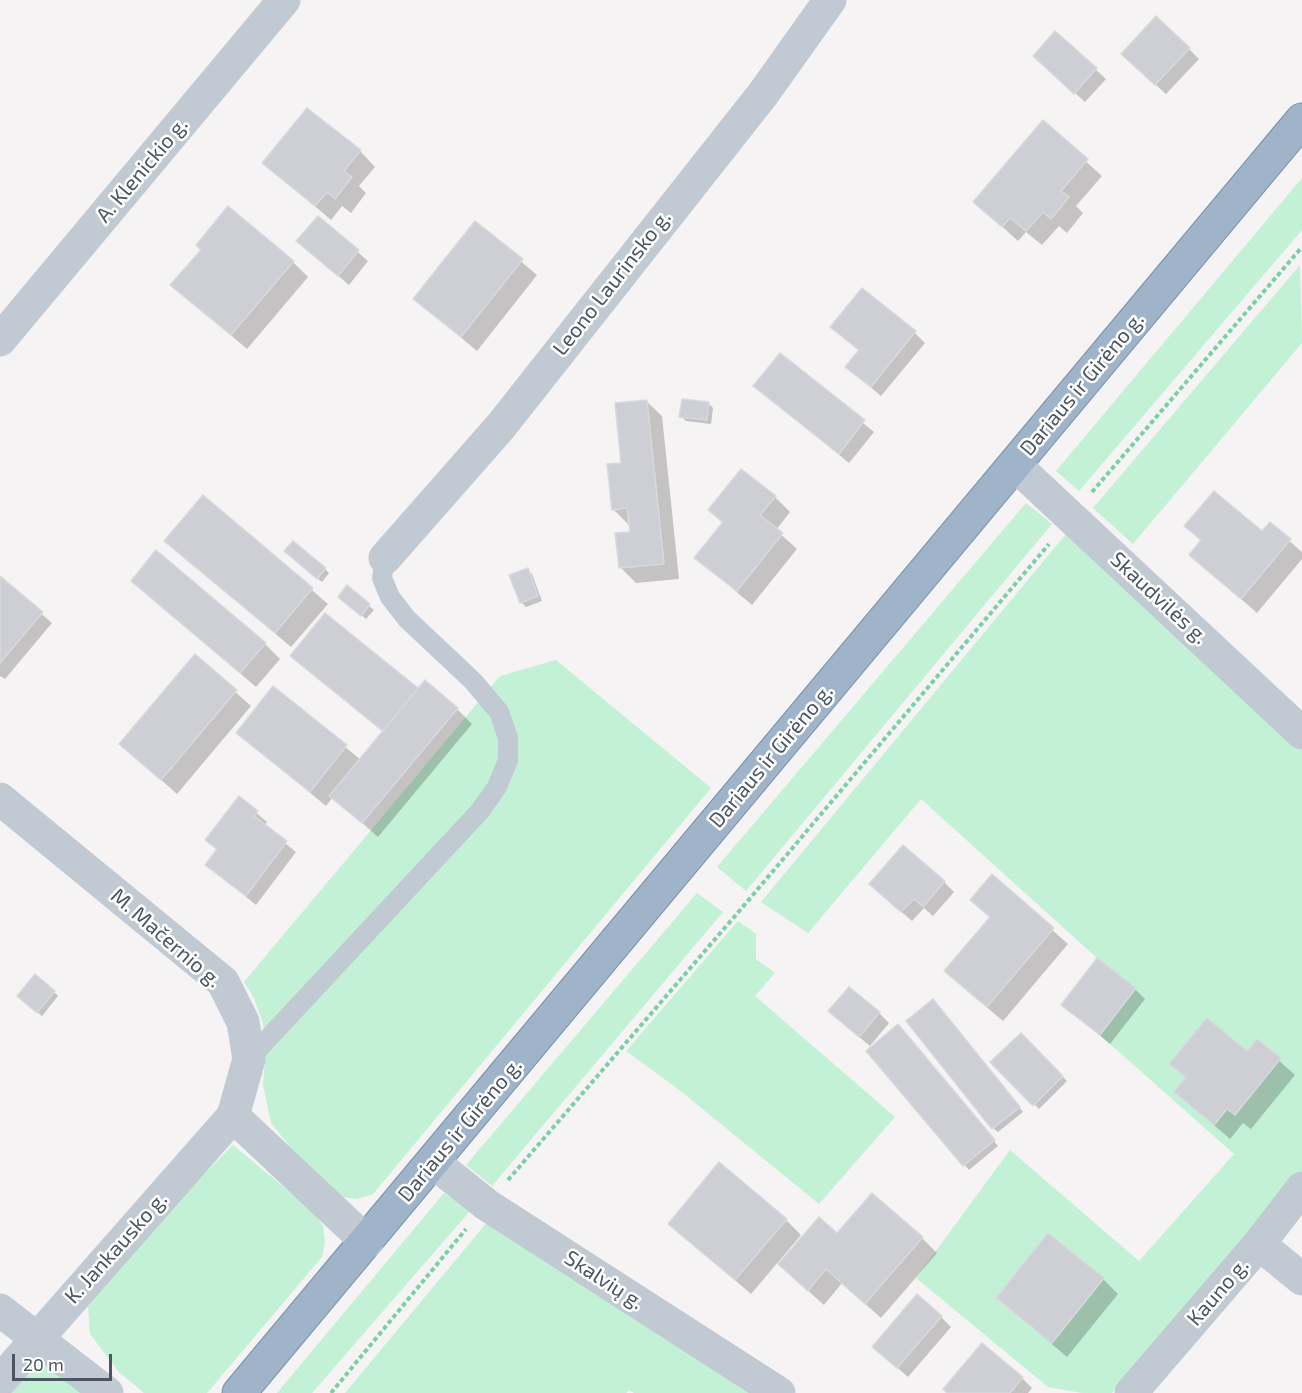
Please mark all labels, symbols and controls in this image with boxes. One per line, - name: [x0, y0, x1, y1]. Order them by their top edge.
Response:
- street label: A. Klenickio g.: [91, 112, 193, 228]
- street label: Leono Laurinsko g.: [548, 205, 676, 361]
- street label: Dariaus ir Girėno g.: [1015, 307, 1149, 461]
- street label: Skaudvilės g.: [1105, 547, 1213, 649]
- street label: Dariaus ir Girėno g.: [704, 679, 838, 833]
- street label: M. Mačernio g.: [106, 883, 226, 993]
- street label: Dariaus ir Girėno g.: [393, 1053, 527, 1207]
- street label: K. Jankausko g.: [59, 1187, 173, 1309]
- street label: Skalvių g.: [560, 1245, 648, 1315]
- street label: Kauno g.: [1182, 1253, 1254, 1331]
- scale bar: [15, 1342, 116, 1380]
- text: 20 m: [23, 1353, 64, 1375]

